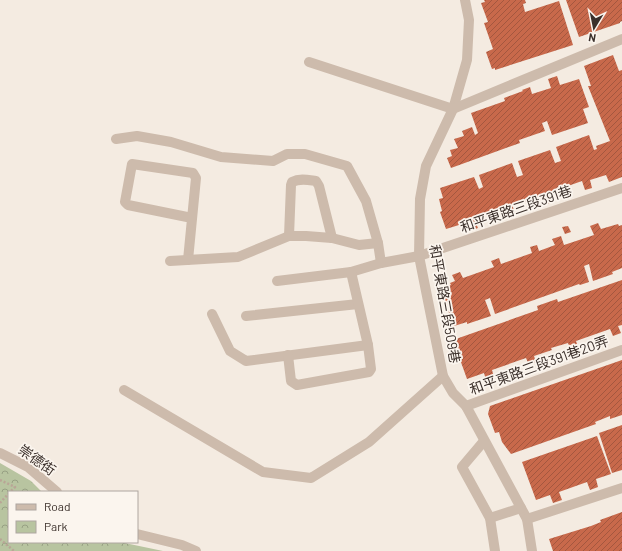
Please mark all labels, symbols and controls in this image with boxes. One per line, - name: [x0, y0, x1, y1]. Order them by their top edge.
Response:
- north arrow: [574, 8, 614, 48]
- text: N: [587, 31, 597, 45]
- street label: 和平東路三段391巷: [458, 181, 574, 236]
- street label: 和平東路三段509巷: [427, 243, 464, 365]
- street label: 和平東路三段391巷20弄: [467, 331, 611, 398]
- street label: 崇德街: [15, 441, 59, 479]
- legend: [8, 491, 138, 543]
- text: Road: [44, 499, 71, 513]
- text: Park: [44, 519, 68, 533]

